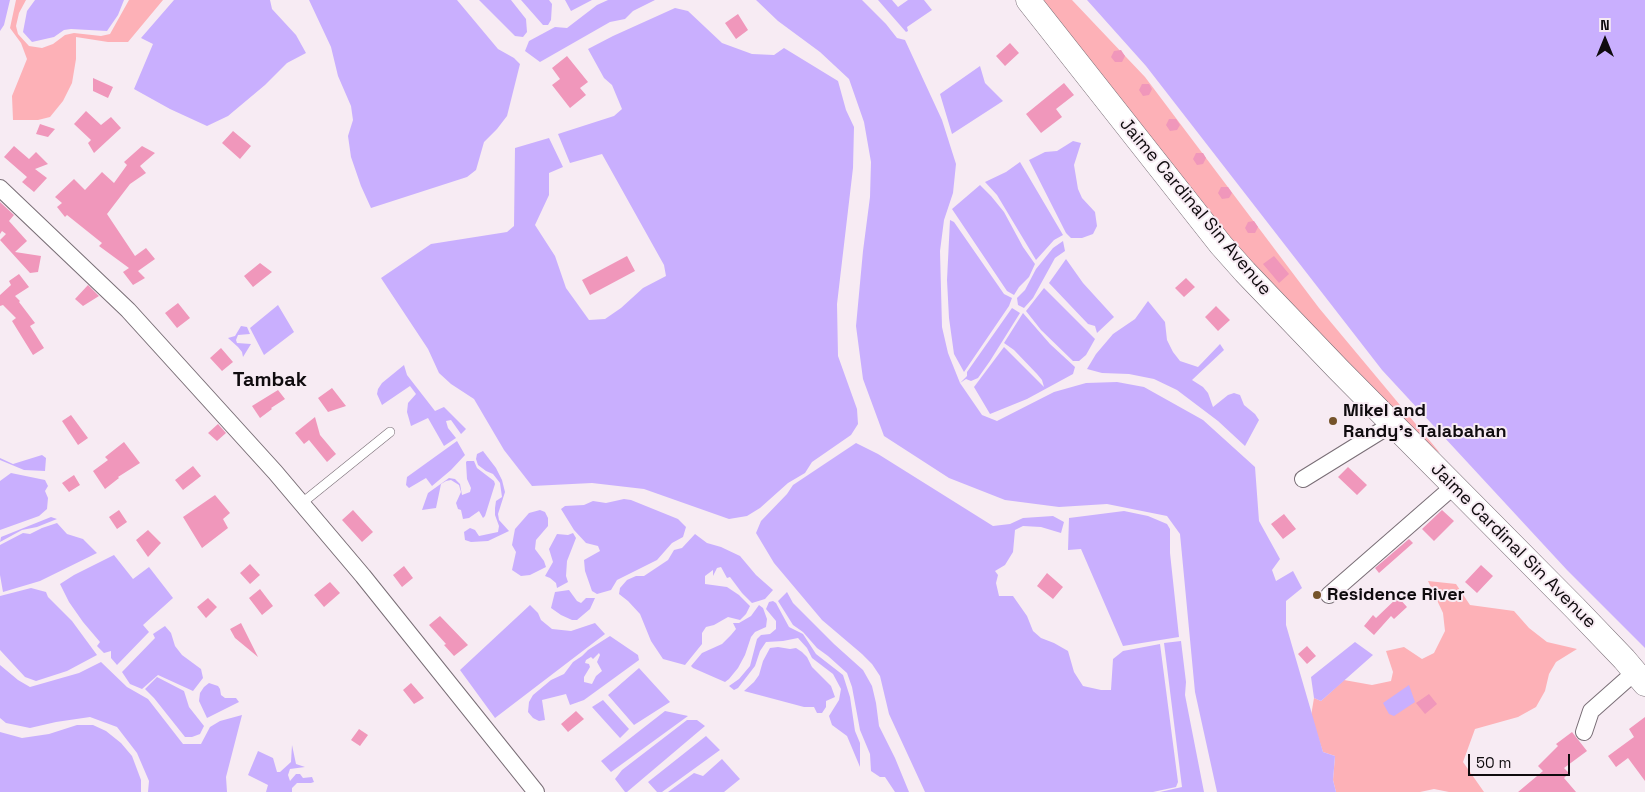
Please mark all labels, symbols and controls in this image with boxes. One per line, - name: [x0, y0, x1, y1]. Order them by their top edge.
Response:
- north arrow: [1580, 15, 1630, 65]
- text: N: [1600, 16, 1610, 34]
- street label: Jaime Cardinal Sin Avenue: [1114, 114, 1276, 300]
- district label: Tambak: [233, 369, 307, 393]
- place label: Mikel and Randy's Talabahan: [1343, 400, 1507, 442]
- marker: Mikel and Randy's Talabahan: [1327, 415, 1339, 427]
- street label: Jaime Cardinal Sin Avenue: [1426, 459, 1600, 633]
- place label: Residence River: [1327, 584, 1465, 606]
- marker: Residence River: [1311, 589, 1323, 601]
- scale bar: [1470, 744, 1572, 776]
- text: 50 m: [1476, 753, 1511, 772]

